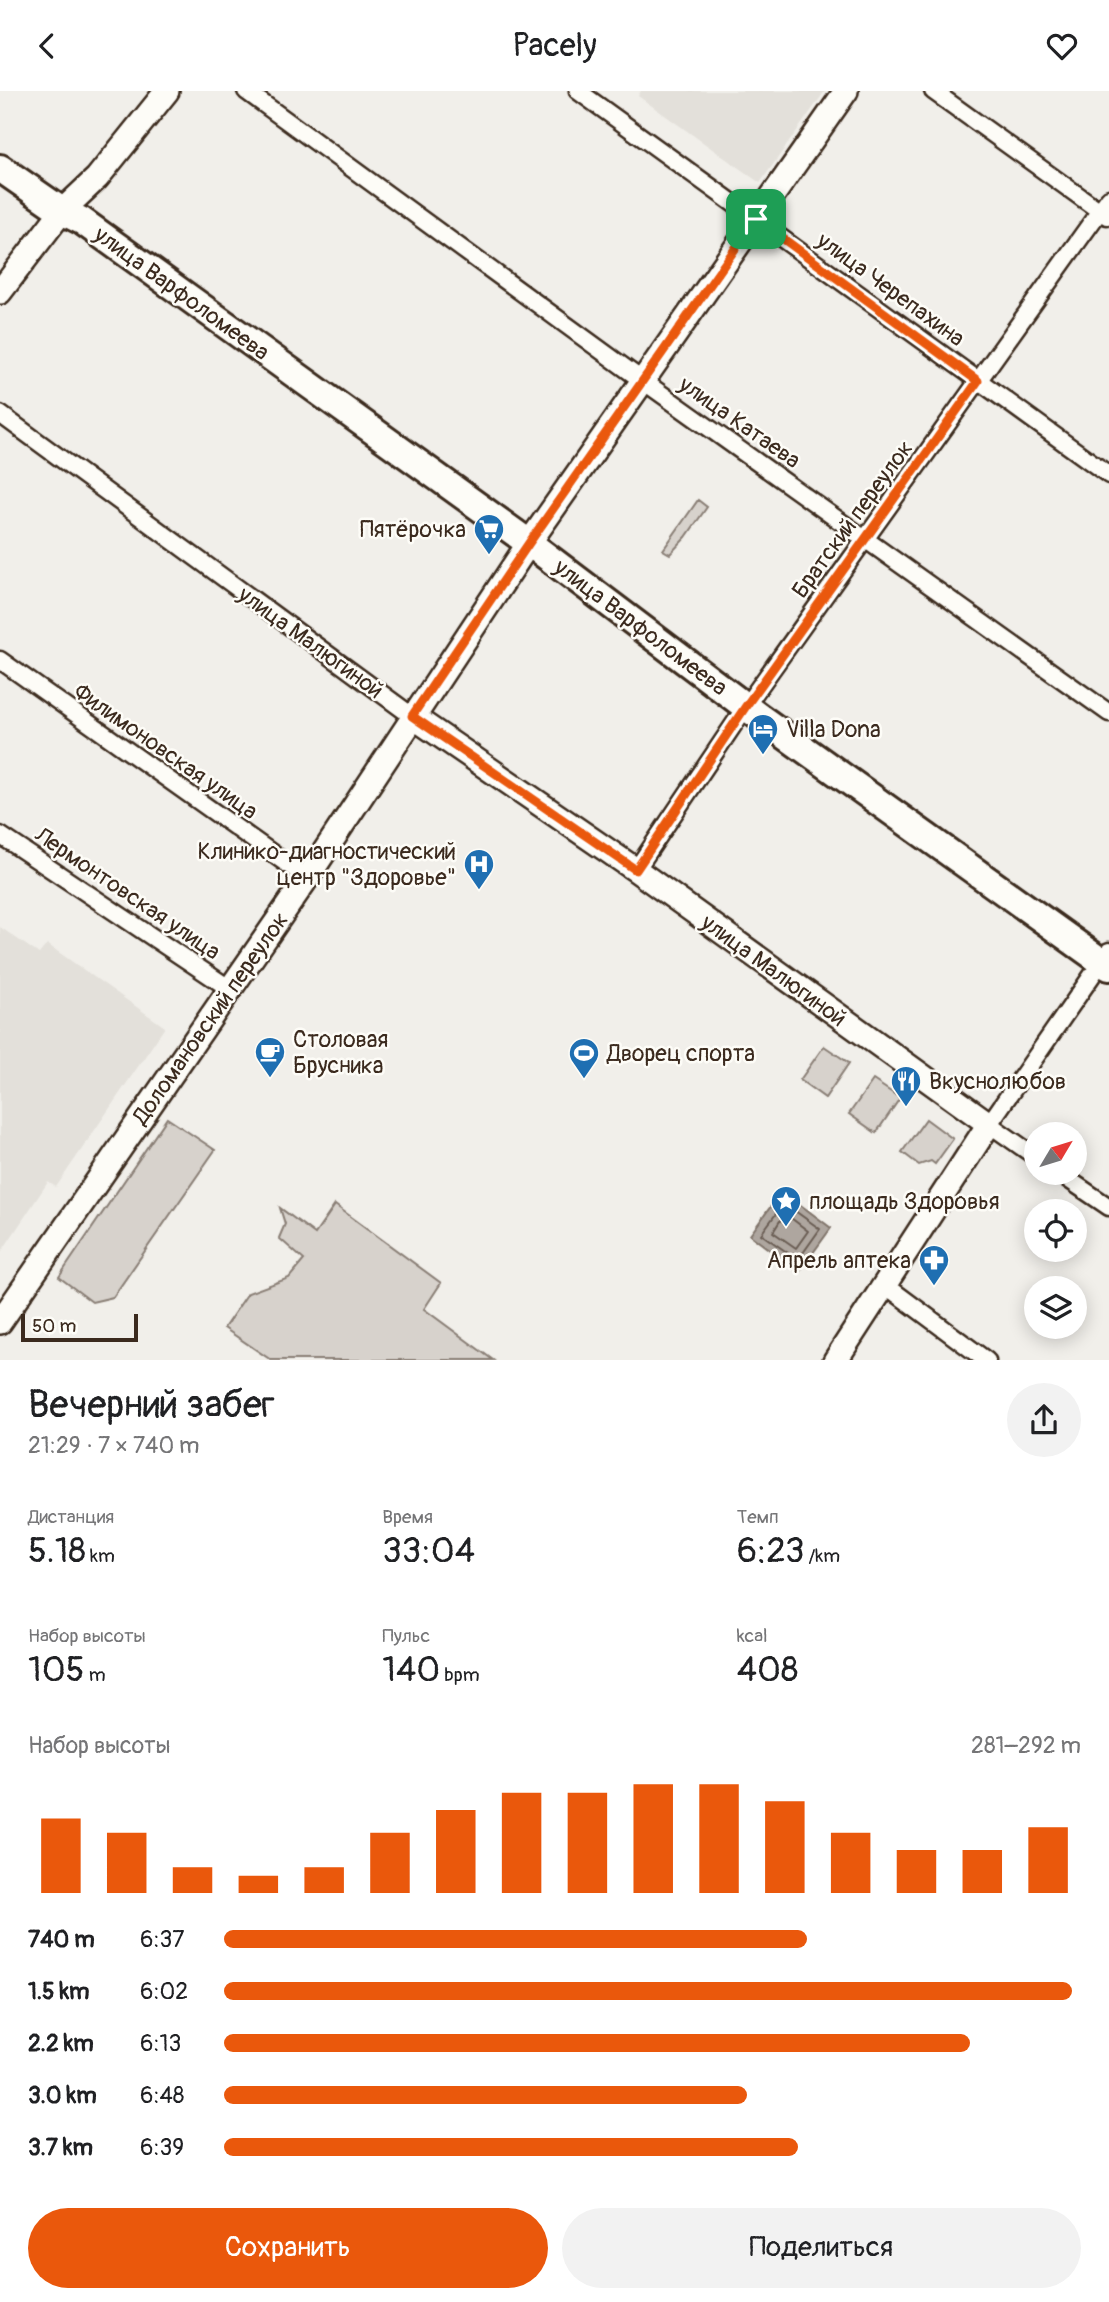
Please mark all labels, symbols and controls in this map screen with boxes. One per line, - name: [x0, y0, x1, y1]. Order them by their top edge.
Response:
- text: Pacely: [512, 26, 597, 66]
- icon: back: [28, 27, 66, 65]
- icon: heart: [1043, 27, 1081, 65]
- pin: [726, 189, 786, 249]
- icon: arrive: [737, 200, 775, 238]
- street label: улица Варфоломеева: [88, 219, 275, 367]
- street label: улица Черепахина: [810, 225, 970, 353]
- street label: улица Катаева: [673, 369, 806, 475]
- street label: Братский переулок: [785, 435, 919, 604]
- supermarket icon: Пятёрочка: [472, 512, 506, 556]
- place label: Пятёрочка: [360, 515, 466, 544]
- street label: улица Варфоломеева: [547, 552, 733, 702]
- street label: улица Малюгиной: [232, 579, 389, 705]
- street label: Филимоновская улица: [68, 677, 263, 826]
- hotel icon: Villa Dona: [746, 712, 780, 756]
- place label: Villa Dona: [786, 715, 881, 744]
- street label: Лермонтовская улица: [29, 820, 226, 966]
- place label: Клинико-диагностический центр "Здоровье": [198, 837, 456, 892]
- hospital icon: Клинико-диагностический центр "Здоровье": [462, 847, 496, 891]
- street label: Доломановский переулок: [125, 906, 295, 1131]
- street label: улица Малюгиной: [695, 907, 852, 1033]
- place label: Столовая Брусника: [293, 1025, 388, 1080]
- cafe icon: Столовая Брусника: [253, 1035, 287, 1079]
- sports icon: Дворец спорта: [567, 1036, 601, 1080]
- place label: Дворец спорта: [606, 1039, 755, 1068]
- restaurant icon: Вкуснолюбов: [889, 1064, 923, 1108]
- place label: Вкуснолюбов: [929, 1067, 1066, 1096]
- north arrow: [1024, 1122, 1087, 1185]
- map controls: [1024, 1122, 1087, 1339]
- place icon: площадь Здоровья: [769, 1184, 803, 1228]
- place label: площадь Здоровья: [809, 1187, 1000, 1216]
- button: locate: [1024, 1199, 1087, 1262]
- pharmacy icon: Апрель аптека: [917, 1243, 951, 1287]
- place label: Апрель аптека: [767, 1246, 911, 1275]
- button: layers: [1024, 1276, 1087, 1339]
- scale bar: [21, 1311, 138, 1343]
- text: 50 m: [32, 1314, 76, 1338]
- text: Вечерний забег: [28, 1381, 275, 1429]
- button: share: [1007, 1383, 1081, 1457]
- text: 21:29 · 7 × 740 m: [28, 1431, 200, 1460]
- text: Дистанция: [28, 1505, 114, 1529]
- text: Время: [382, 1505, 433, 1529]
- text: Темп: [737, 1505, 779, 1529]
- text: 5.18: [28, 1529, 86, 1573]
- text: 33:04: [382, 1529, 475, 1573]
- text: 6:23: [737, 1529, 804, 1573]
- text: km: [86, 1544, 115, 1568]
- text: /km: [804, 1544, 840, 1568]
- text: Набор высоты: [28, 1624, 146, 1648]
- text: Пульс: [382, 1624, 430, 1648]
- text: kcal: [737, 1624, 768, 1648]
- text: 105: [28, 1648, 85, 1692]
- text: 140: [382, 1648, 440, 1692]
- text: 408: [737, 1648, 799, 1692]
- text: m: [85, 1663, 106, 1687]
- text: bpm: [440, 1663, 480, 1687]
- text: Набор высоты: [28, 1731, 170, 1760]
- text: 281–292 m: [971, 1731, 1081, 1760]
- text: 740 m: [28, 1925, 95, 1954]
- text: 6:37: [140, 1925, 185, 1954]
- text: 1.5 km: [28, 1977, 90, 2006]
- text: 6:02: [140, 1977, 188, 2006]
- text: 2.2 km: [28, 2029, 94, 2058]
- text: 6:13: [140, 2029, 181, 2058]
- text: 3.0 km: [28, 2081, 97, 2110]
- text: 6:48: [140, 2081, 184, 2110]
- text: 3.7 km: [28, 2133, 93, 2162]
- text: 6:39: [140, 2133, 184, 2162]
- button: Сохранить: [28, 2208, 548, 2288]
- button: Поделиться: [562, 2208, 1081, 2288]

